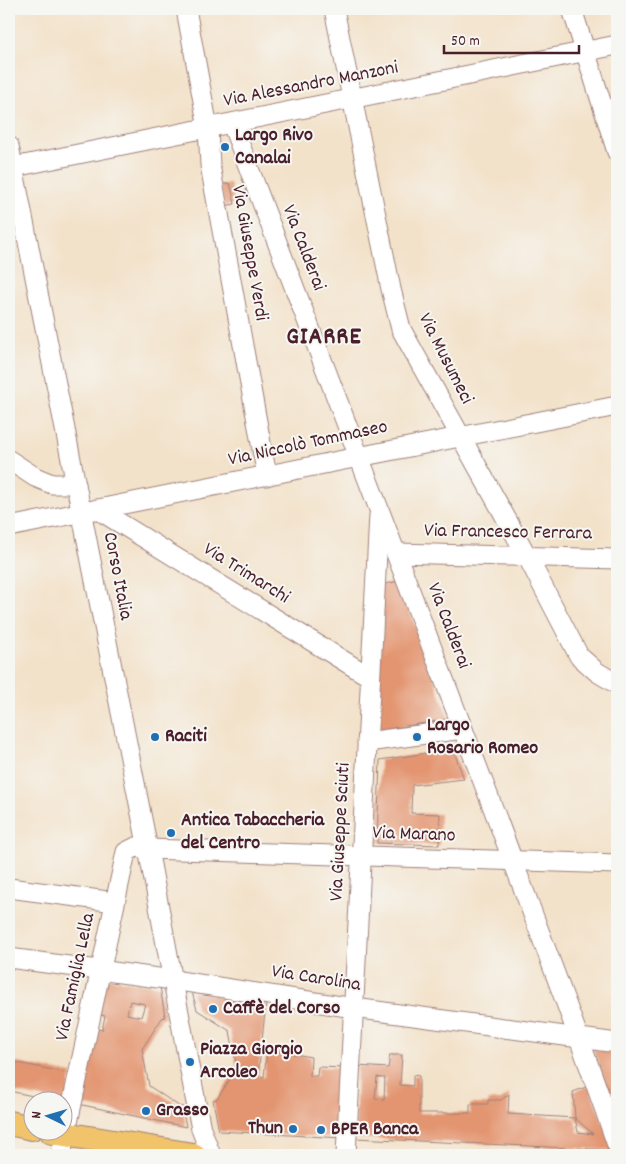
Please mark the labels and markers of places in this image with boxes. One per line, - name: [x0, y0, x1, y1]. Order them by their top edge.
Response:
- place label: Largo Rivo Canalai: [235, 122, 313, 173]
- marker: Largo Rivo Canalai: [219, 141, 231, 153]
- place label: Largo Rosario Romeo: [427, 712, 538, 763]
- place label: Raciti: [165, 723, 207, 751]
- marker: Raciti: [149, 731, 161, 743]
- marker: Largo Rosario Romeo: [411, 731, 423, 743]
- place label: Antica Tabaccheria del Centro: [181, 807, 325, 858]
- marker: Antica Tabaccheria del Centro: [165, 827, 177, 839]
- place label: Caffè del Corso: [223, 995, 340, 1023]
- marker: Caffè del Corso: [207, 1003, 219, 1015]
- place label: Piazza Giorgio Arcoleo: [200, 1036, 303, 1087]
- marker: Piazza Giorgio Arcoleo: [184, 1056, 196, 1068]
- place label: Grasso: [156, 1097, 209, 1125]
- marker: Grasso: [140, 1105, 152, 1117]
- place label: Thun: [248, 1115, 283, 1143]
- place label: BPER Banca: [331, 1116, 419, 1144]
- marker: Thun: [287, 1123, 299, 1135]
- marker: BPER Banca: [315, 1124, 327, 1136]

